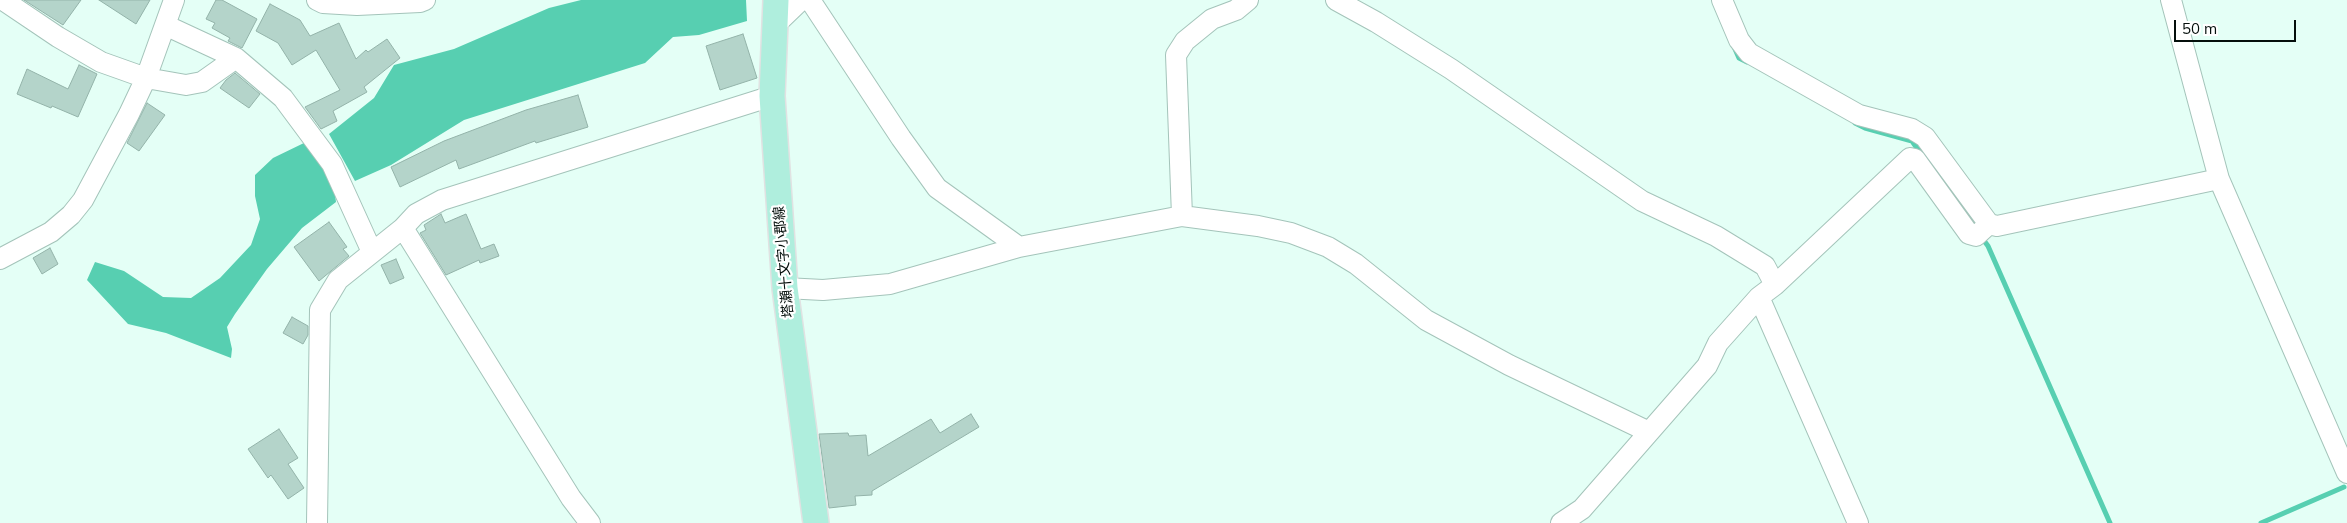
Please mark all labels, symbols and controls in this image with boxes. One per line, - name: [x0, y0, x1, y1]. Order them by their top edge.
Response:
- scale bar: [2177, 10, 2300, 42]
- text: 50 m: [2182, 19, 2217, 38]
- street label: 塔瀬十文字小郡線: [771, 205, 797, 319]

